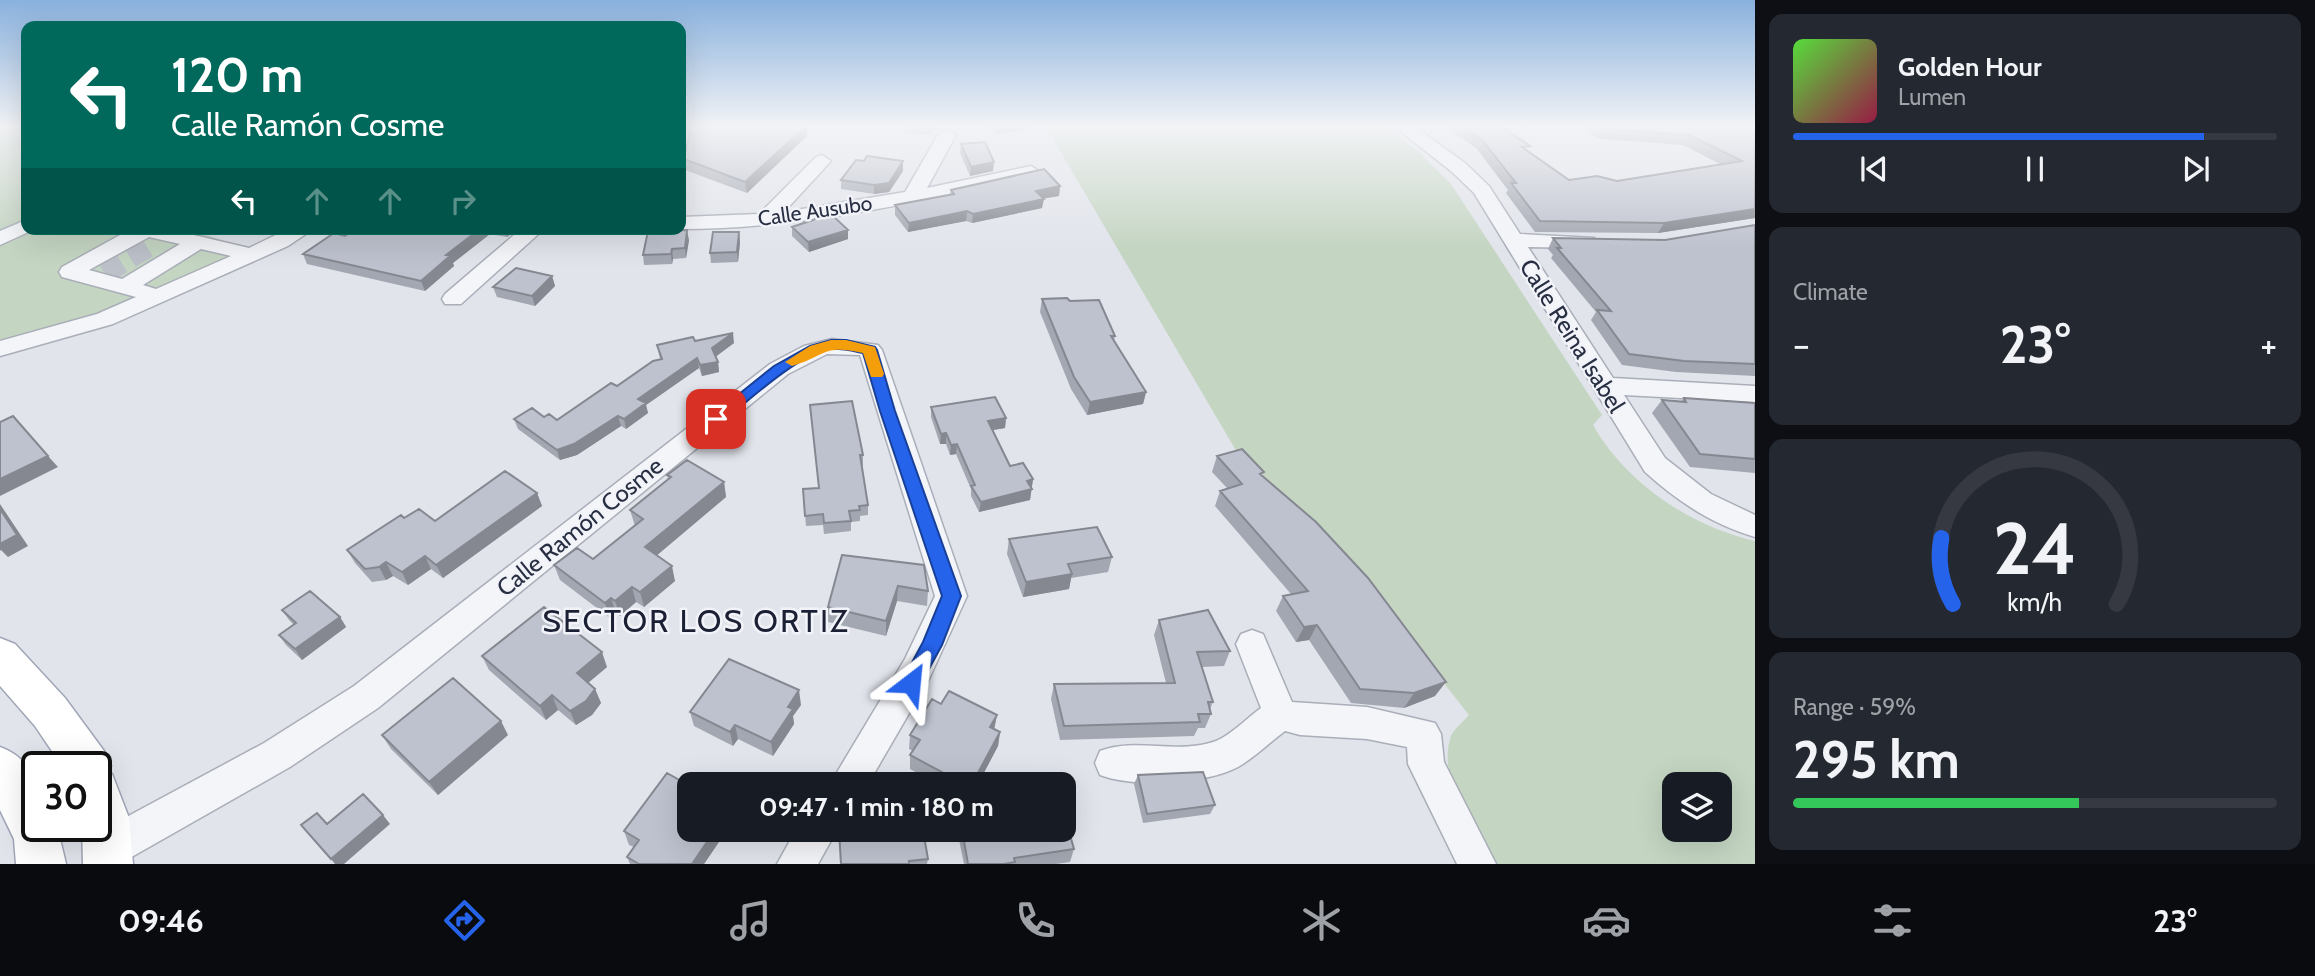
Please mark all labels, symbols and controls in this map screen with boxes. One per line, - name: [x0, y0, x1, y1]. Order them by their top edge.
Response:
- text: 120 m: [171, 45, 303, 104]
- icon: left: [56, 49, 147, 140]
- text: Golden Hour: [1898, 51, 2041, 83]
- text: Lumen: [1898, 83, 1966, 111]
- text: Calle Ramón Cosme: [171, 105, 444, 144]
- icon: previous: [1855, 150, 1893, 188]
- icon: pause: [2016, 150, 2054, 188]
- icon: next: [2177, 150, 2215, 188]
- icon: left: [225, 182, 263, 220]
- icon: ahead: [298, 182, 336, 220]
- icon: ahead: [371, 182, 409, 220]
- icon: right: [444, 182, 482, 220]
- street label: Calle Ausubo: [756, 190, 874, 231]
- street label: Calle Reina Isabel: [1514, 254, 1631, 418]
- text: Climate: [1793, 278, 1868, 306]
- text: 23°: [2000, 313, 2070, 376]
- text: −: [1793, 321, 1810, 368]
- text: +: [2260, 321, 2277, 368]
- pin: [686, 389, 746, 449]
- icon: arrive: [697, 400, 735, 438]
- street label: Calle Ramón Cosme: [491, 451, 668, 602]
- text: 24: [1993, 505, 2077, 593]
- text: km/h: [2008, 587, 2062, 617]
- district label: SECTOR LOS ORTIZ: [542, 601, 850, 640]
- position arrow: [874, 646, 948, 720]
- text: Range · 59%: [1793, 693, 1916, 721]
- text: 295 km: [1793, 728, 1960, 791]
- speed limit sign: 30: [21, 751, 112, 842]
- map controls: [1662, 772, 1732, 842]
- button: layers: [1662, 772, 1732, 842]
- text: 09:47 · 1 min · 180 m: [759, 791, 994, 823]
- icon: directions: [440, 896, 489, 945]
- icon: music: [726, 896, 775, 945]
- icon: phone: [1011, 896, 1060, 945]
- icon: climate: [1297, 896, 1346, 945]
- icon: car: [1582, 896, 1631, 945]
- icon: filters: [1868, 896, 1917, 945]
- text: 09:46: [118, 901, 204, 940]
- text: 23°: [2153, 901, 2197, 940]

